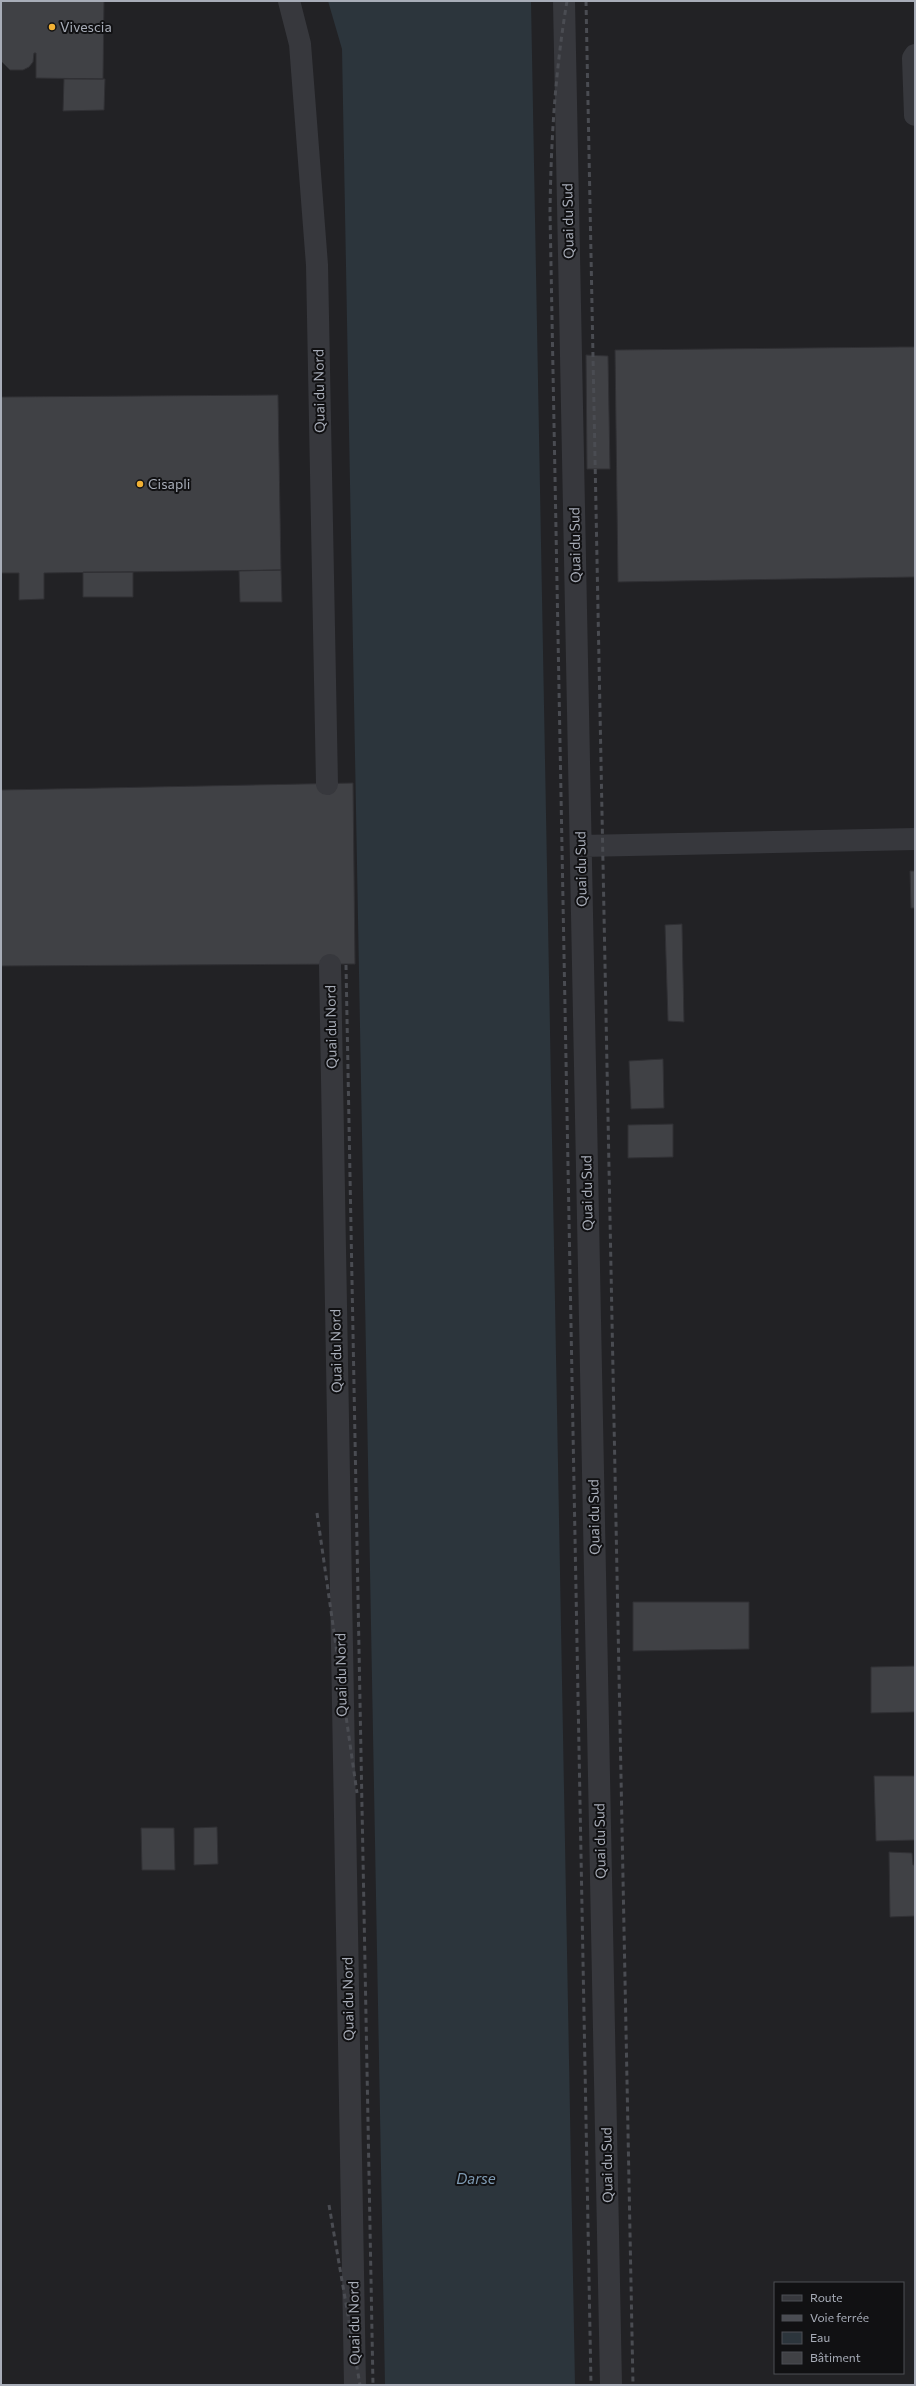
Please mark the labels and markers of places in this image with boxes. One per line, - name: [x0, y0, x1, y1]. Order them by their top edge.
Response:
- place label: Vivescia: [60, 18, 112, 35]
- marker: Vivescia: [47, 22, 57, 32]
- place label: Cisapli: [148, 475, 190, 492]
- marker: Cisapli: [135, 479, 145, 489]

